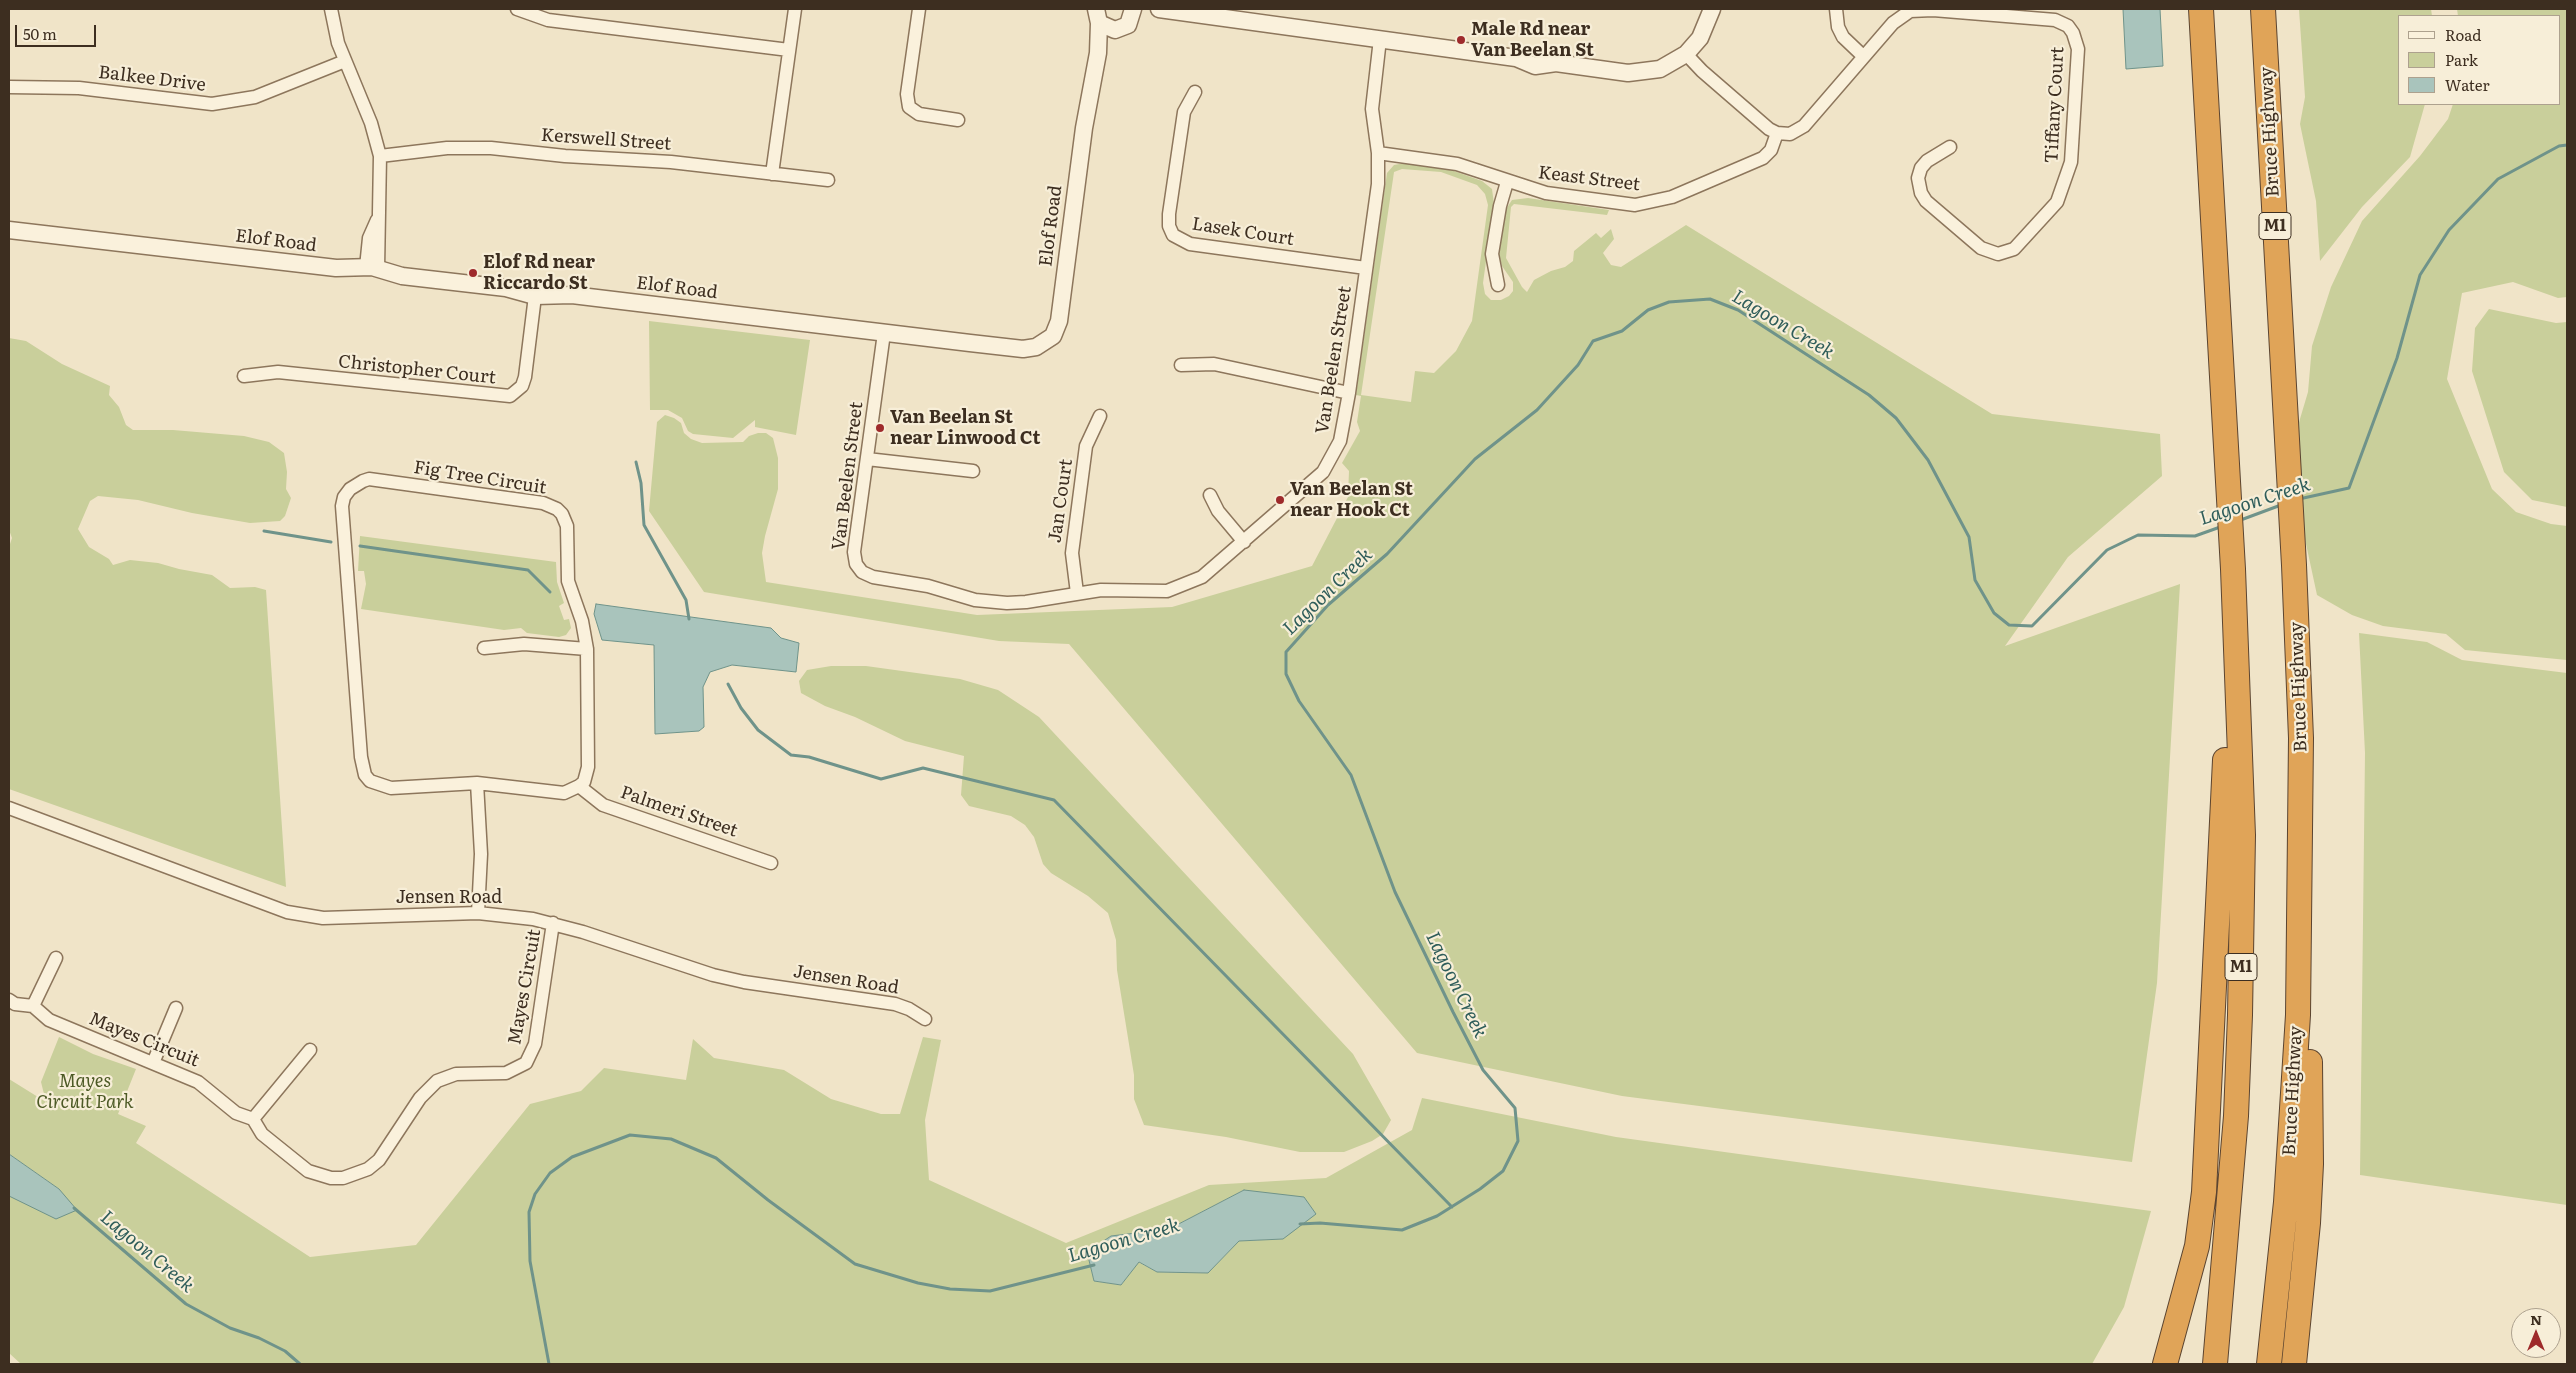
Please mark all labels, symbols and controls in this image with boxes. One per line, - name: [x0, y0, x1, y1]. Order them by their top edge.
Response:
- scale bar: [18, 15, 99, 47]
- legend: [2398, 15, 2561, 105]
- place label: Male Rd near Van Beelan St: [1471, 19, 1594, 62]
- text: 50 m: [23, 22, 57, 45]
- text: Road: [2445, 23, 2481, 46]
- marker: Male Rd near Van Beelan St: [1455, 34, 1467, 46]
- street label: Tiffany Court: [2041, 46, 2069, 164]
- text: Park: [2445, 48, 2478, 71]
- street label: Balkee Drive: [97, 62, 207, 96]
- street label: Bruce Highway: [2256, 66, 2284, 198]
- text: Water: [2445, 73, 2490, 96]
- street label: Kerswell Street: [540, 125, 672, 155]
- street label: Keast Street: [1537, 162, 1641, 196]
- street label: Elof Road: [1035, 184, 1067, 268]
- road number: M1: [2259, 212, 2291, 240]
- street label: Lasek Court: [1190, 213, 1296, 251]
- street label: Elof Road: [234, 225, 318, 257]
- place label: Elof Rd near Riccardo St: [483, 252, 595, 294]
- marker: Elof Rd near Riccardo St: [467, 267, 479, 279]
- street label: Elof Road: [635, 272, 719, 304]
- street label: Van Beelen Street: [1312, 285, 1356, 435]
- water label: Lagoon Creek: [1728, 286, 1838, 364]
- street label: Christopher Court: [337, 351, 497, 389]
- street label: Van Beelen Street: [828, 401, 868, 551]
- place label: Van Beelan St near Linwood Ct: [890, 407, 1040, 449]
- marker: Van Beelan St near Linwood Ct: [874, 422, 886, 434]
- street label: Fig Tree Circuit: [412, 457, 548, 499]
- street label: Jan Court: [1044, 458, 1078, 544]
- water label: Lagoon Creek: [2197, 473, 2313, 531]
- place label: Van Beelan St near Hook Ct: [1290, 479, 1413, 522]
- marker: Van Beelan St near Hook Ct: [1274, 494, 1286, 506]
- water label: Lagoon Creek: [1279, 544, 1377, 640]
- street label: Bruce Highway: [2286, 622, 2312, 752]
- street label: Palmeri Street: [618, 782, 740, 842]
- street label: Jensen Road: [396, 887, 502, 909]
- street label: Mayes Circuit: [504, 927, 546, 1047]
- water label: Lagoon Creek: [1421, 928, 1491, 1042]
- road number: M1: [2225, 954, 2257, 980]
- street label: Jensen Road: [792, 961, 900, 999]
- street label: Mayes Circuit: [86, 1008, 202, 1072]
- street label: Bruce Highway: [2279, 1025, 2307, 1157]
- park label: Mayes Circuit Park: [36, 1071, 134, 1114]
- water label: Lagoon Creek: [96, 1206, 198, 1298]
- water label: Lagoon Creek: [1066, 1214, 1182, 1268]
- north arrow: [2511, 1308, 2561, 1358]
- text: N: [2530, 1309, 2542, 1329]

